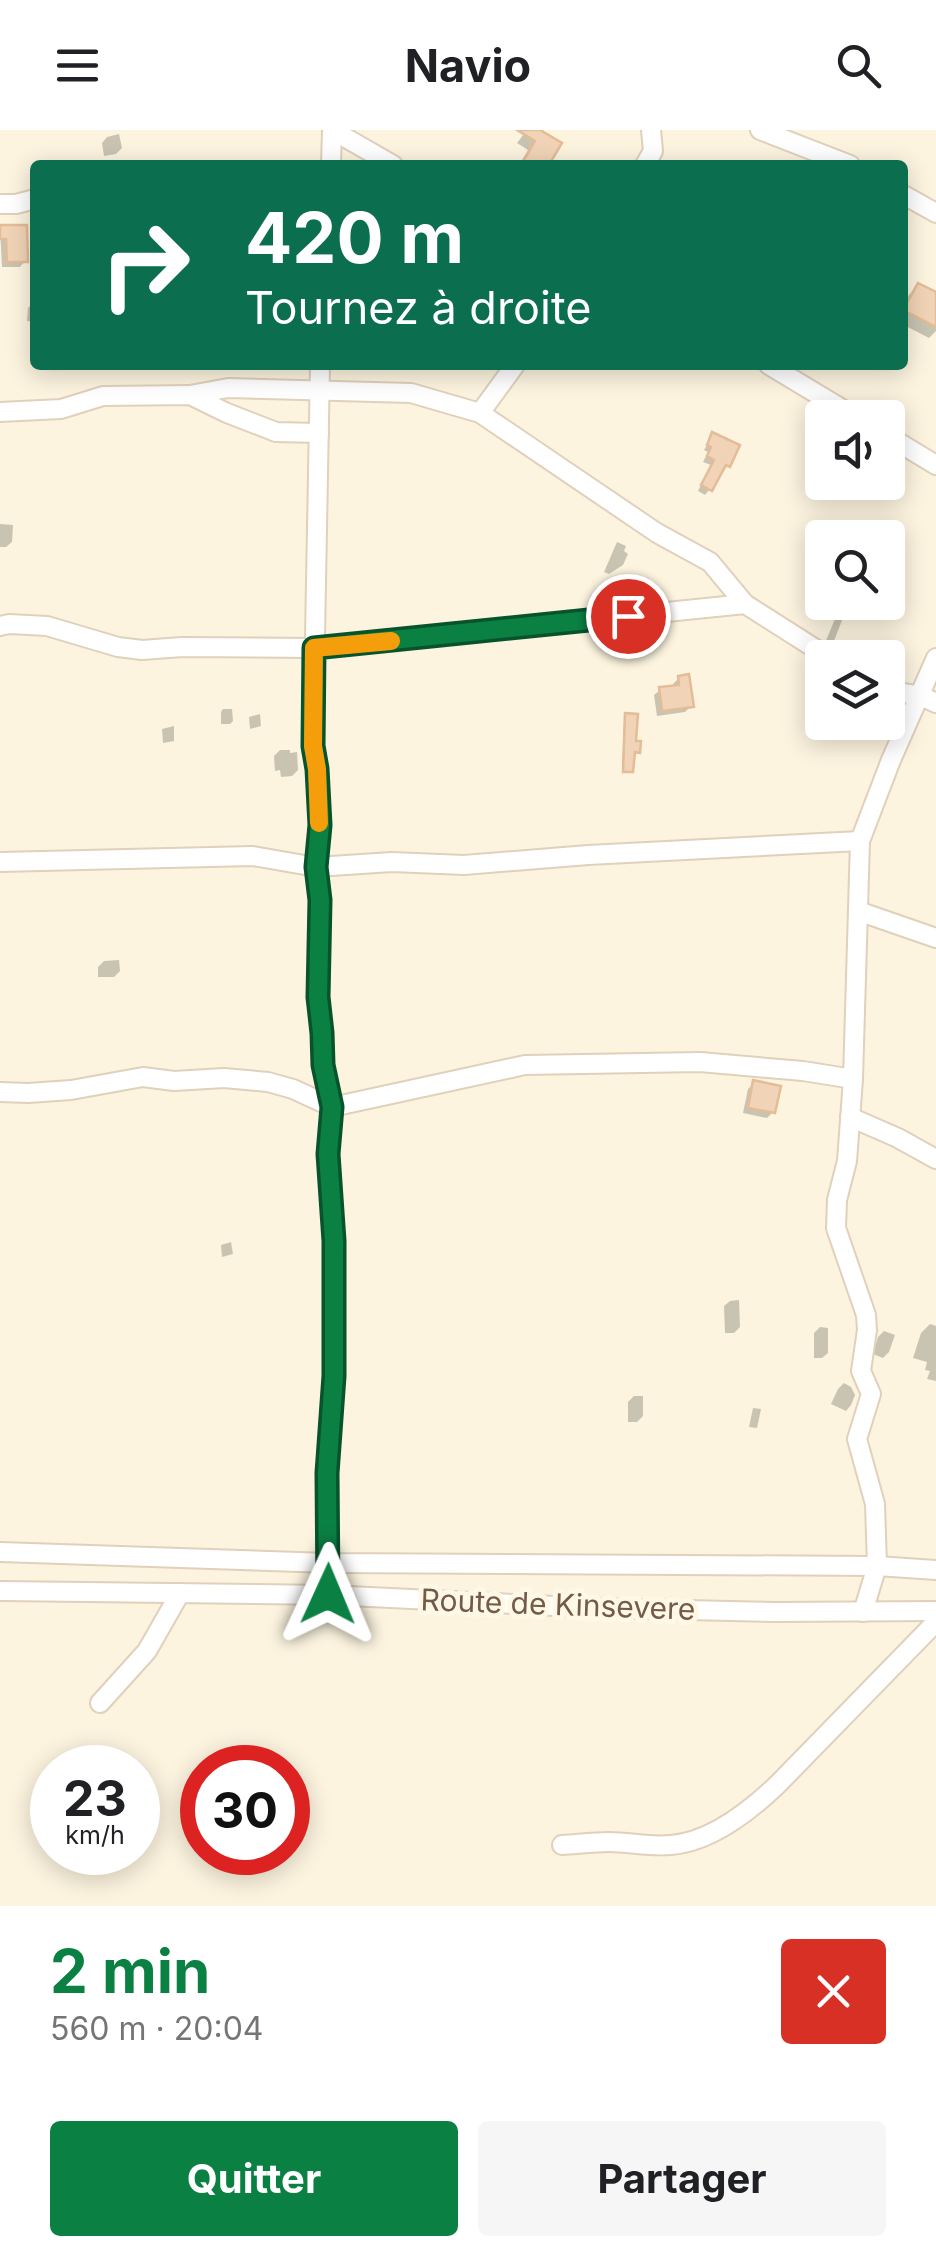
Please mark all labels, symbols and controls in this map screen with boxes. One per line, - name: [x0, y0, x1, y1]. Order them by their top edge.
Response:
- icon: menu: [50, 38, 105, 93]
- text: Navio: [405, 38, 531, 93]
- icon: search: [831, 38, 886, 93]
- text: 420 m: [245, 195, 464, 280]
- icon: right: [80, 200, 210, 330]
- text: Tournez à droite: [245, 280, 592, 335]
- map controls: [805, 400, 905, 740]
- button: sound: [805, 400, 905, 500]
- button: search: [805, 520, 905, 620]
- pin: [586, 574, 671, 659]
- icon: arrive: [601, 589, 656, 644]
- button: layers: [805, 640, 905, 740]
- position arrow: [276, 1542, 380, 1646]
- street label: Route de Kinsevere: [420, 1581, 696, 1627]
- speed limit sign: 30: [180, 1745, 310, 1875]
- text: 23: [63, 1768, 127, 1828]
- text: km/h: [65, 1820, 125, 1850]
- text: 2 min: [50, 1935, 210, 2007]
- button: close: [781, 1939, 886, 2044]
- text: 560 m · 20:04: [50, 2009, 264, 2048]
- button: Quitter: [50, 2121, 458, 2236]
- button: Partager: [478, 2121, 886, 2236]

